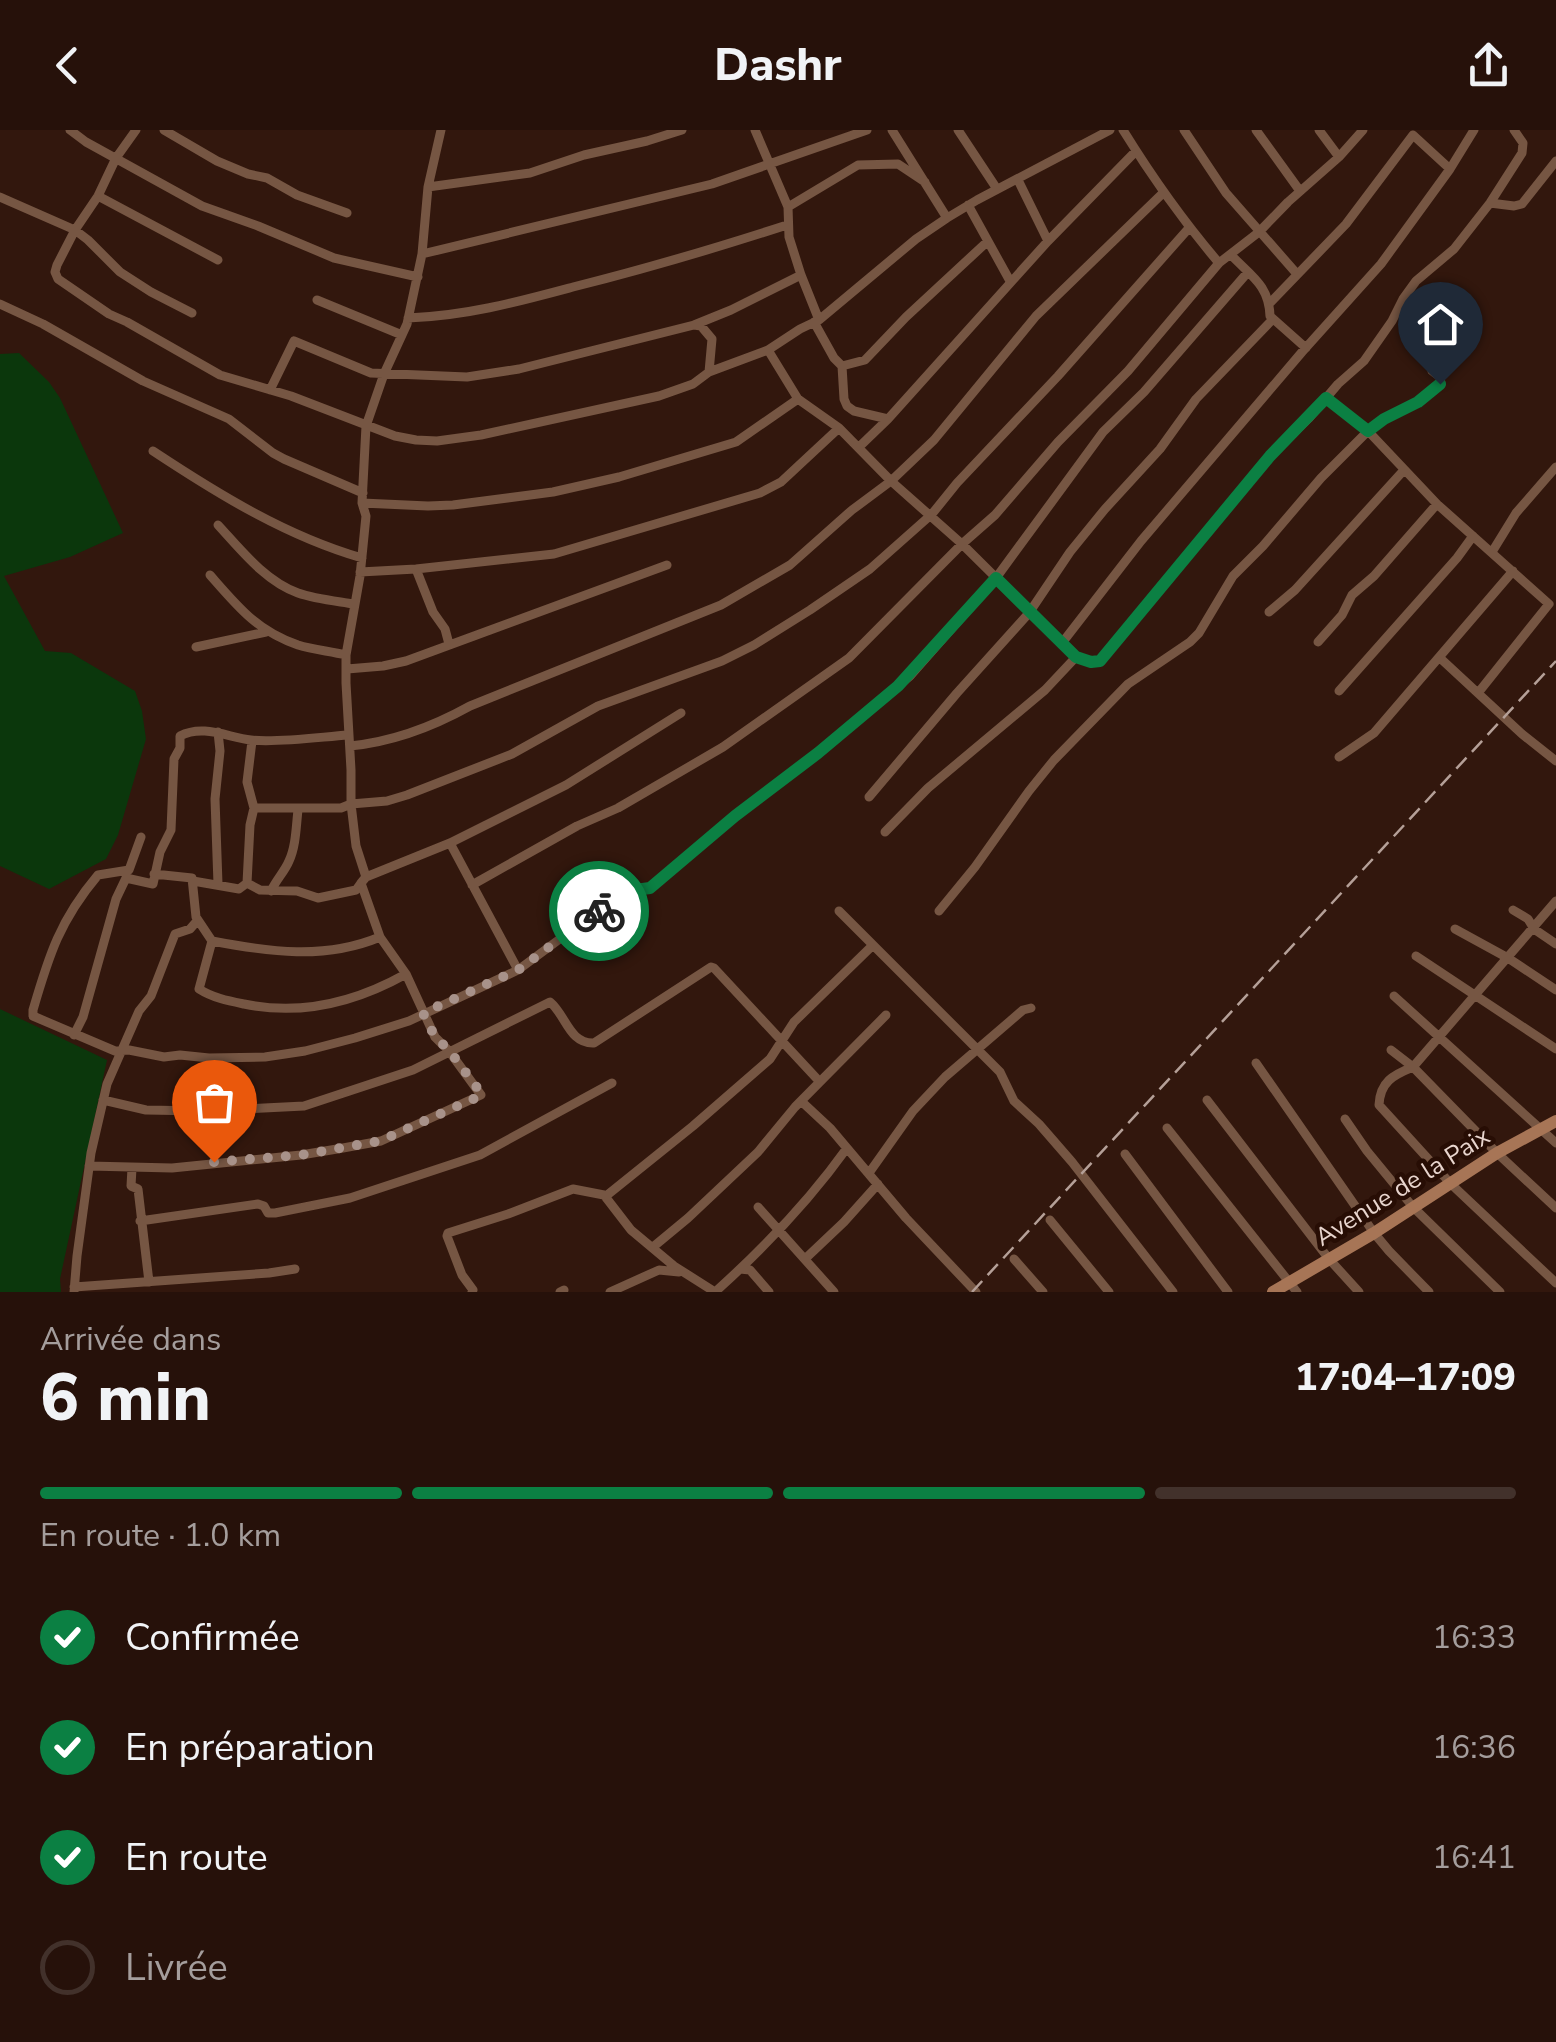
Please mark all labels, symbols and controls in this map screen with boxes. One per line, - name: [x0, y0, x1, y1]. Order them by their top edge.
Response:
- text: Dashr: [714, 35, 842, 96]
- icon: back: [40, 38, 95, 93]
- icon: share: [1461, 38, 1516, 93]
- pin: [1398, 282, 1483, 385]
- icon: home: [1413, 297, 1468, 352]
- courier: [549, 861, 649, 961]
- icon: bike: [572, 884, 627, 939]
- pin: [172, 1060, 257, 1163]
- icon: bag: [187, 1075, 242, 1130]
- street label: Avenue de la Paix: [1309, 1119, 1496, 1254]
- text: Arrivée dans: [40, 1318, 221, 1361]
- text: 17:04–17:09: [1295, 1352, 1516, 1403]
- text: 6 min: [40, 1354, 211, 1443]
- text: En route · 1.0 km: [40, 1514, 281, 1557]
- icon: check: [40, 1610, 95, 1665]
- text: Confirmée: [125, 1612, 300, 1663]
- text: 16:33: [1432, 1616, 1516, 1659]
- icon: check: [40, 1720, 95, 1775]
- text: En préparation: [125, 1722, 375, 1773]
- text: 16:36: [1432, 1726, 1516, 1769]
- icon: check: [40, 1830, 95, 1885]
- text: En route: [125, 1832, 268, 1883]
- text: 16:41: [1432, 1836, 1516, 1879]
- text: Livrée: [125, 1942, 228, 1993]

